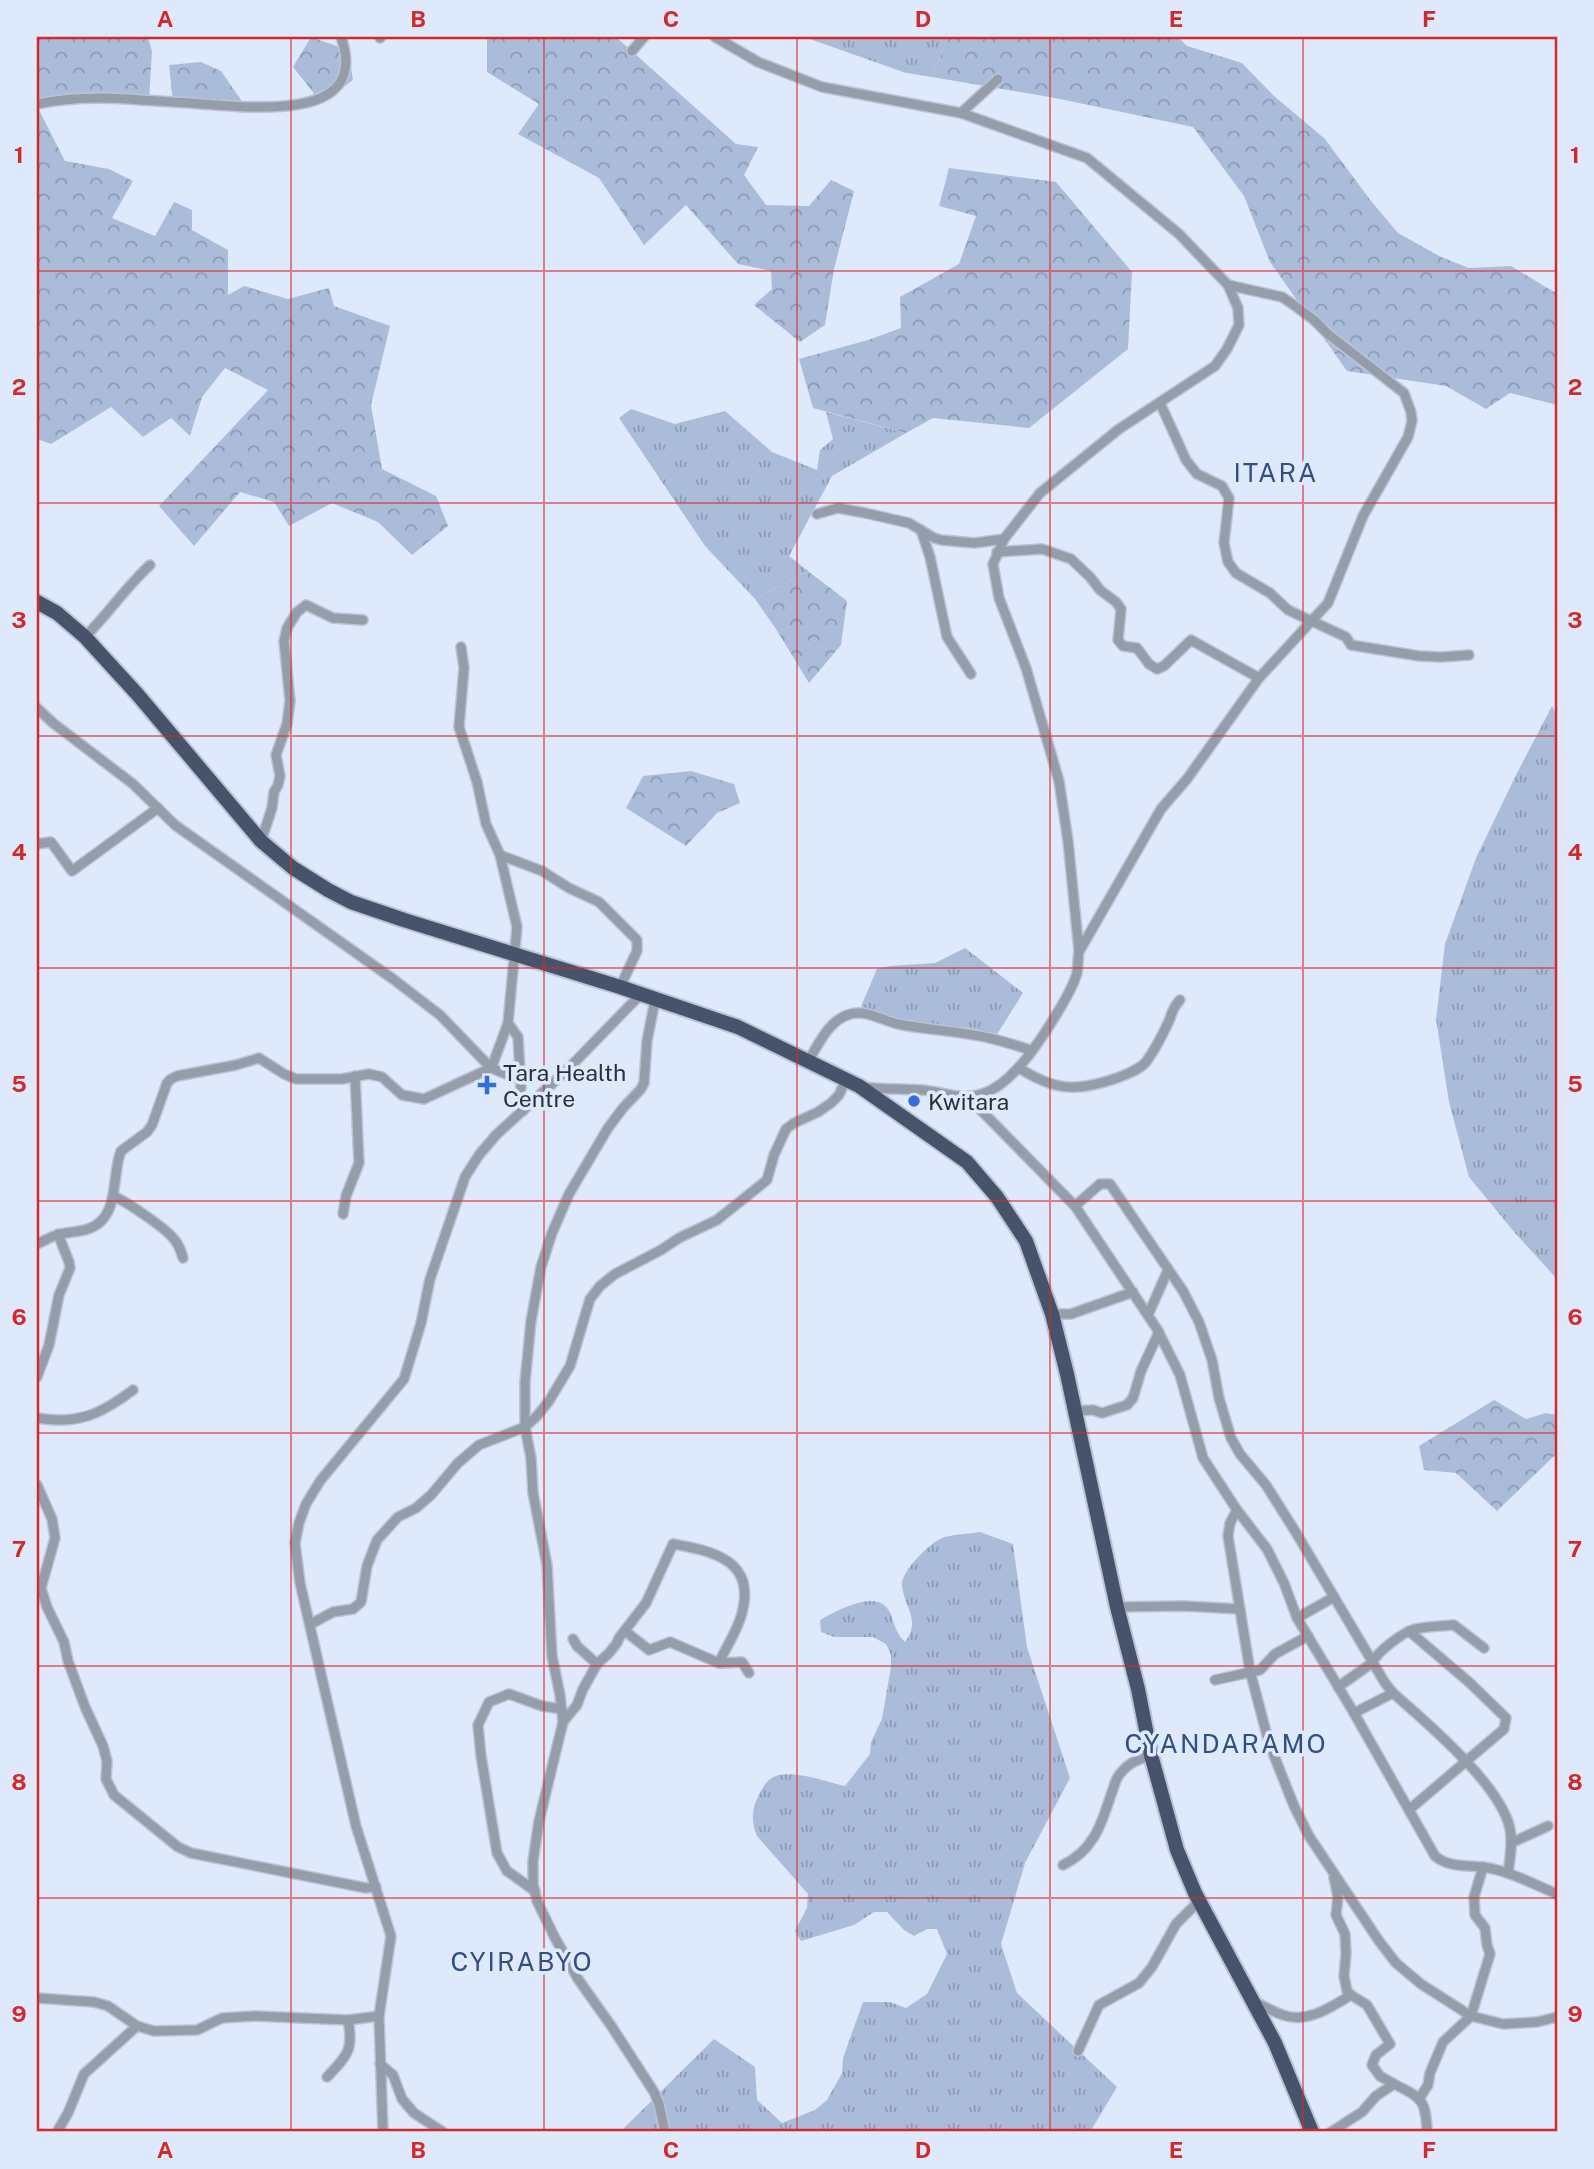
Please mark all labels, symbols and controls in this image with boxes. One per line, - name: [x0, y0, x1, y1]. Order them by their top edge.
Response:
- text: A: [157, 5, 174, 32]
- text: B: [410, 5, 426, 32]
- text: C: [663, 5, 679, 32]
- text: D: [915, 5, 931, 32]
- text: E: [1169, 5, 1183, 32]
- text: F: [1422, 5, 1436, 32]
- text: 1: [14, 141, 24, 168]
- text: 1: [1570, 141, 1580, 168]
- text: 2: [12, 373, 26, 400]
- text: 2: [1568, 373, 1582, 400]
- district label: ITARA: [1233, 457, 1319, 488]
- text: 3: [11, 606, 27, 633]
- text: 3: [1567, 606, 1583, 633]
- text: 4: [11, 838, 27, 865]
- text: 4: [1567, 838, 1583, 865]
- place label: Tara Health Centre: [503, 1059, 626, 1112]
- text: 5: [11, 1070, 27, 1097]
- text: 5: [1567, 1070, 1583, 1097]
- marker: Tara Health Centre: [477, 1075, 497, 1095]
- place label: Kwitara: [928, 1088, 1009, 1115]
- marker: Kwitara: [906, 1093, 922, 1109]
- text: 6: [11, 1303, 27, 1330]
- text: 6: [1567, 1303, 1583, 1330]
- text: 7: [12, 1535, 26, 1562]
- text: 7: [1568, 1535, 1582, 1562]
- district label: CYANDARAMO: [1124, 1728, 1328, 1759]
- text: 8: [11, 1768, 27, 1795]
- text: 8: [1567, 1768, 1583, 1795]
- district label: CYIRABYO: [450, 1946, 594, 1977]
- text: 9: [11, 2000, 27, 2027]
- text: 9: [1567, 2000, 1583, 2027]
- text: A: [157, 2136, 174, 2163]
- text: B: [410, 2136, 426, 2163]
- text: C: [663, 2136, 679, 2163]
- text: D: [915, 2136, 931, 2163]
- text: E: [1169, 2136, 1183, 2163]
- text: F: [1422, 2136, 1436, 2163]

